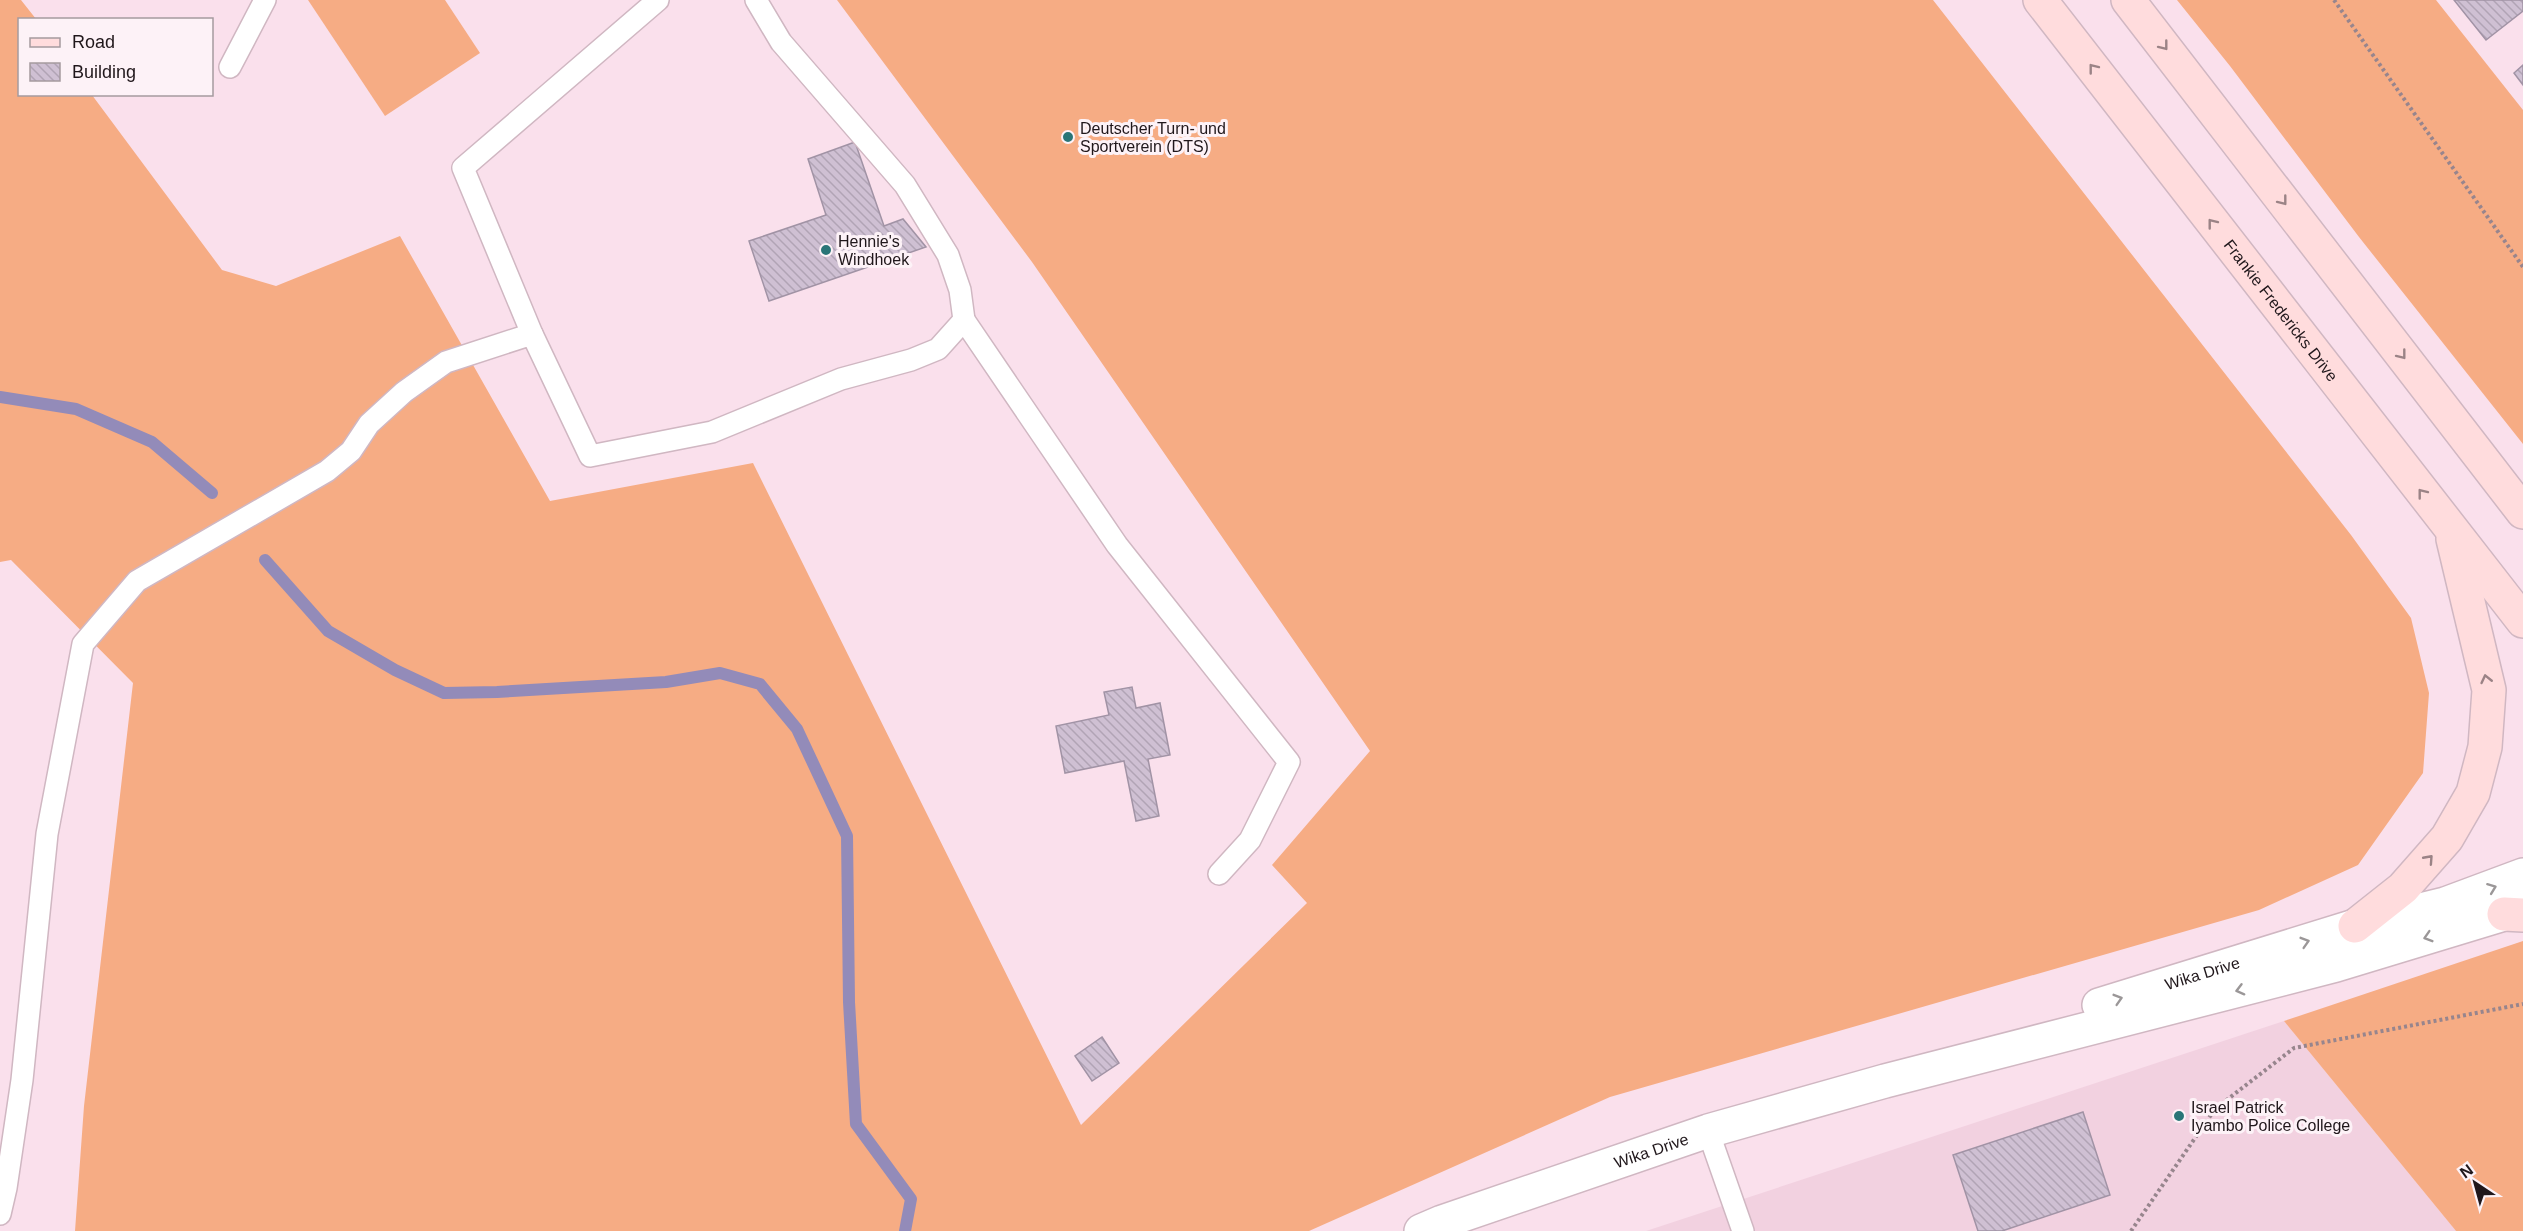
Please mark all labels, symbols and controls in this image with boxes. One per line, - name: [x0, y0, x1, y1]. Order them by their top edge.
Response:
- legend: [18, 18, 213, 96]
- text: Road: [72, 32, 115, 52]
- one-way arrow: [2156, 40, 2167, 51]
- text: Building: [72, 62, 136, 82]
- one-way arrow: [2089, 64, 2100, 75]
- place label: Deutscher Turn- und Sportverein (DTS): [1080, 120, 1226, 155]
- marker: Deutscher Turn- und Sportverein (DTS): [1061, 130, 1075, 144]
- one-way arrow: [2275, 194, 2286, 205]
- one-way arrow: [2208, 218, 2219, 229]
- place label: Hennie's Windhoek: [838, 233, 910, 268]
- street label: Frankie Fredericks Drive: [2221, 236, 2341, 385]
- marker: Hennie's Windhoek: [819, 243, 833, 257]
- one-way arrow: [2395, 348, 2406, 359]
- one-way arrow: [2418, 489, 2429, 500]
- one-way arrow: [2481, 675, 2494, 685]
- one-way arrow: [2422, 855, 2433, 865]
- one-way arrow: [2486, 882, 2497, 895]
- one-way arrow: [2423, 930, 2434, 942]
- one-way arrow: [2299, 937, 2310, 949]
- street label: Wika Drive: [2163, 954, 2242, 993]
- one-way arrow: [2235, 983, 2246, 995]
- one-way arrow: [2113, 994, 2123, 1006]
- place label: Israel Patrick Iyambo Police College: [2191, 1099, 2350, 1134]
- marker: Israel Patrick Iyambo Police College: [2172, 1109, 2186, 1123]
- street label: Wika Drive: [1612, 1130, 1691, 1171]
- north arrow: [2445, 1153, 2505, 1213]
- text: N: [2457, 1161, 2476, 1182]

